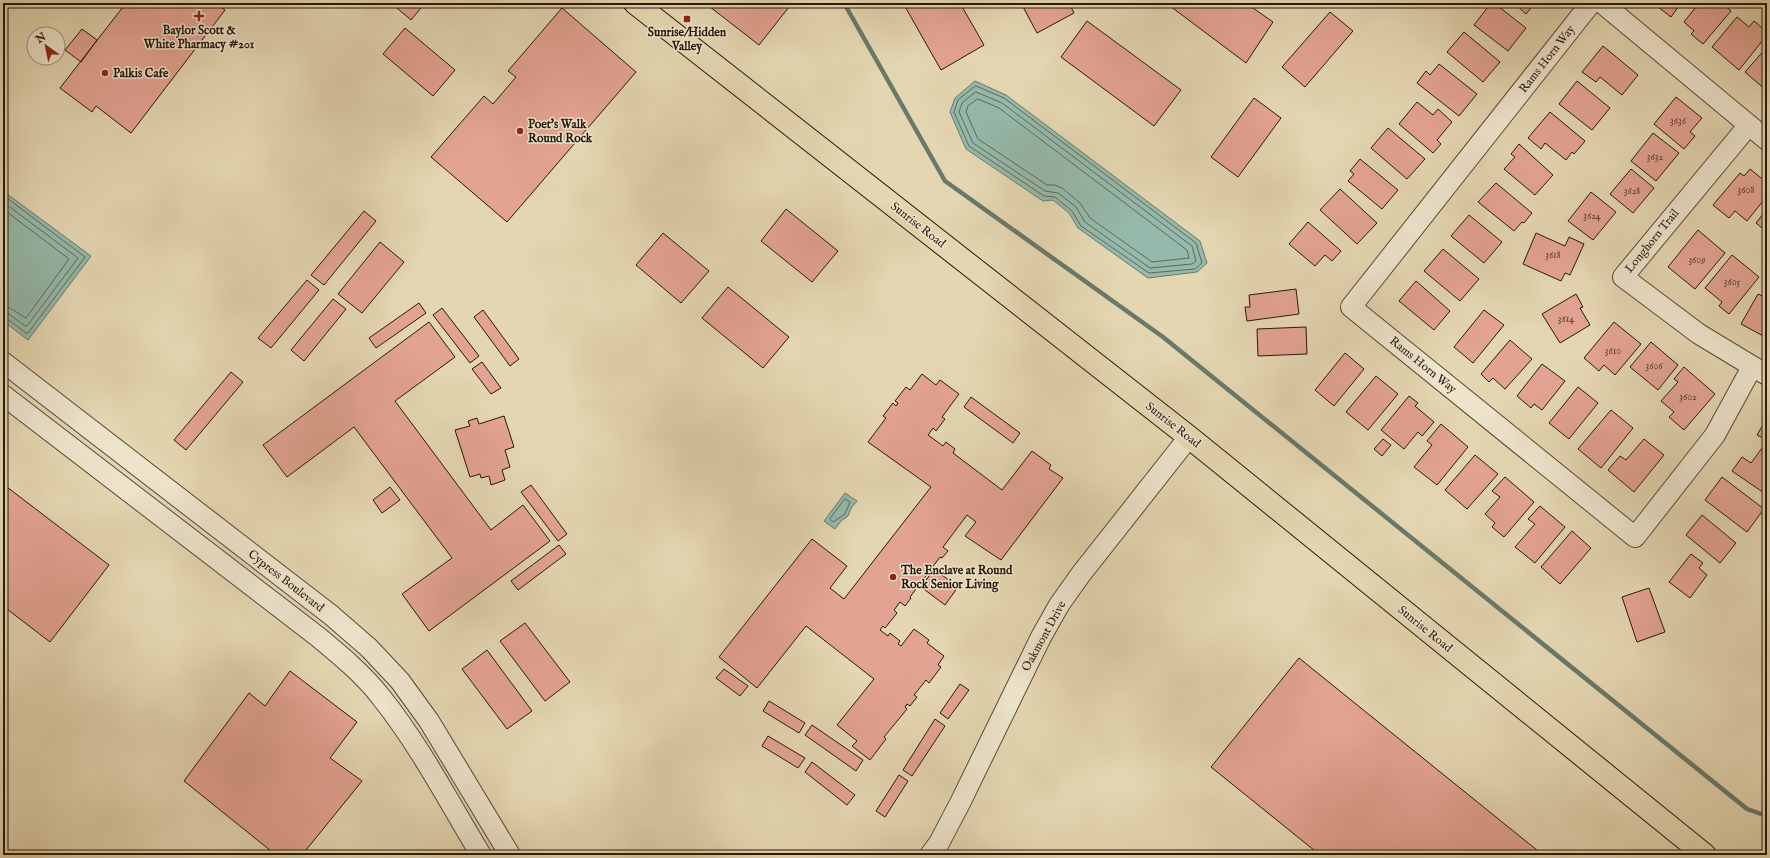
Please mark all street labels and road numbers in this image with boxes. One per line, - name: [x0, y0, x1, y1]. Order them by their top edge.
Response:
- street label: Rams Horn Way: [1516, 22, 1578, 96]
- street label: Sunrise Road: [887, 199, 949, 252]
- street label: Longhorn Trail: [1622, 205, 1683, 276]
- street label: Rams Horn Way: [1386, 333, 1460, 397]
- street label: Sunrise Road: [1142, 399, 1204, 452]
- street label: Cypress Boulevard: [244, 547, 328, 617]
- street label: Oakmont Drive: [1018, 598, 1070, 674]
- street label: Sunrise Road: [1395, 602, 1456, 656]

